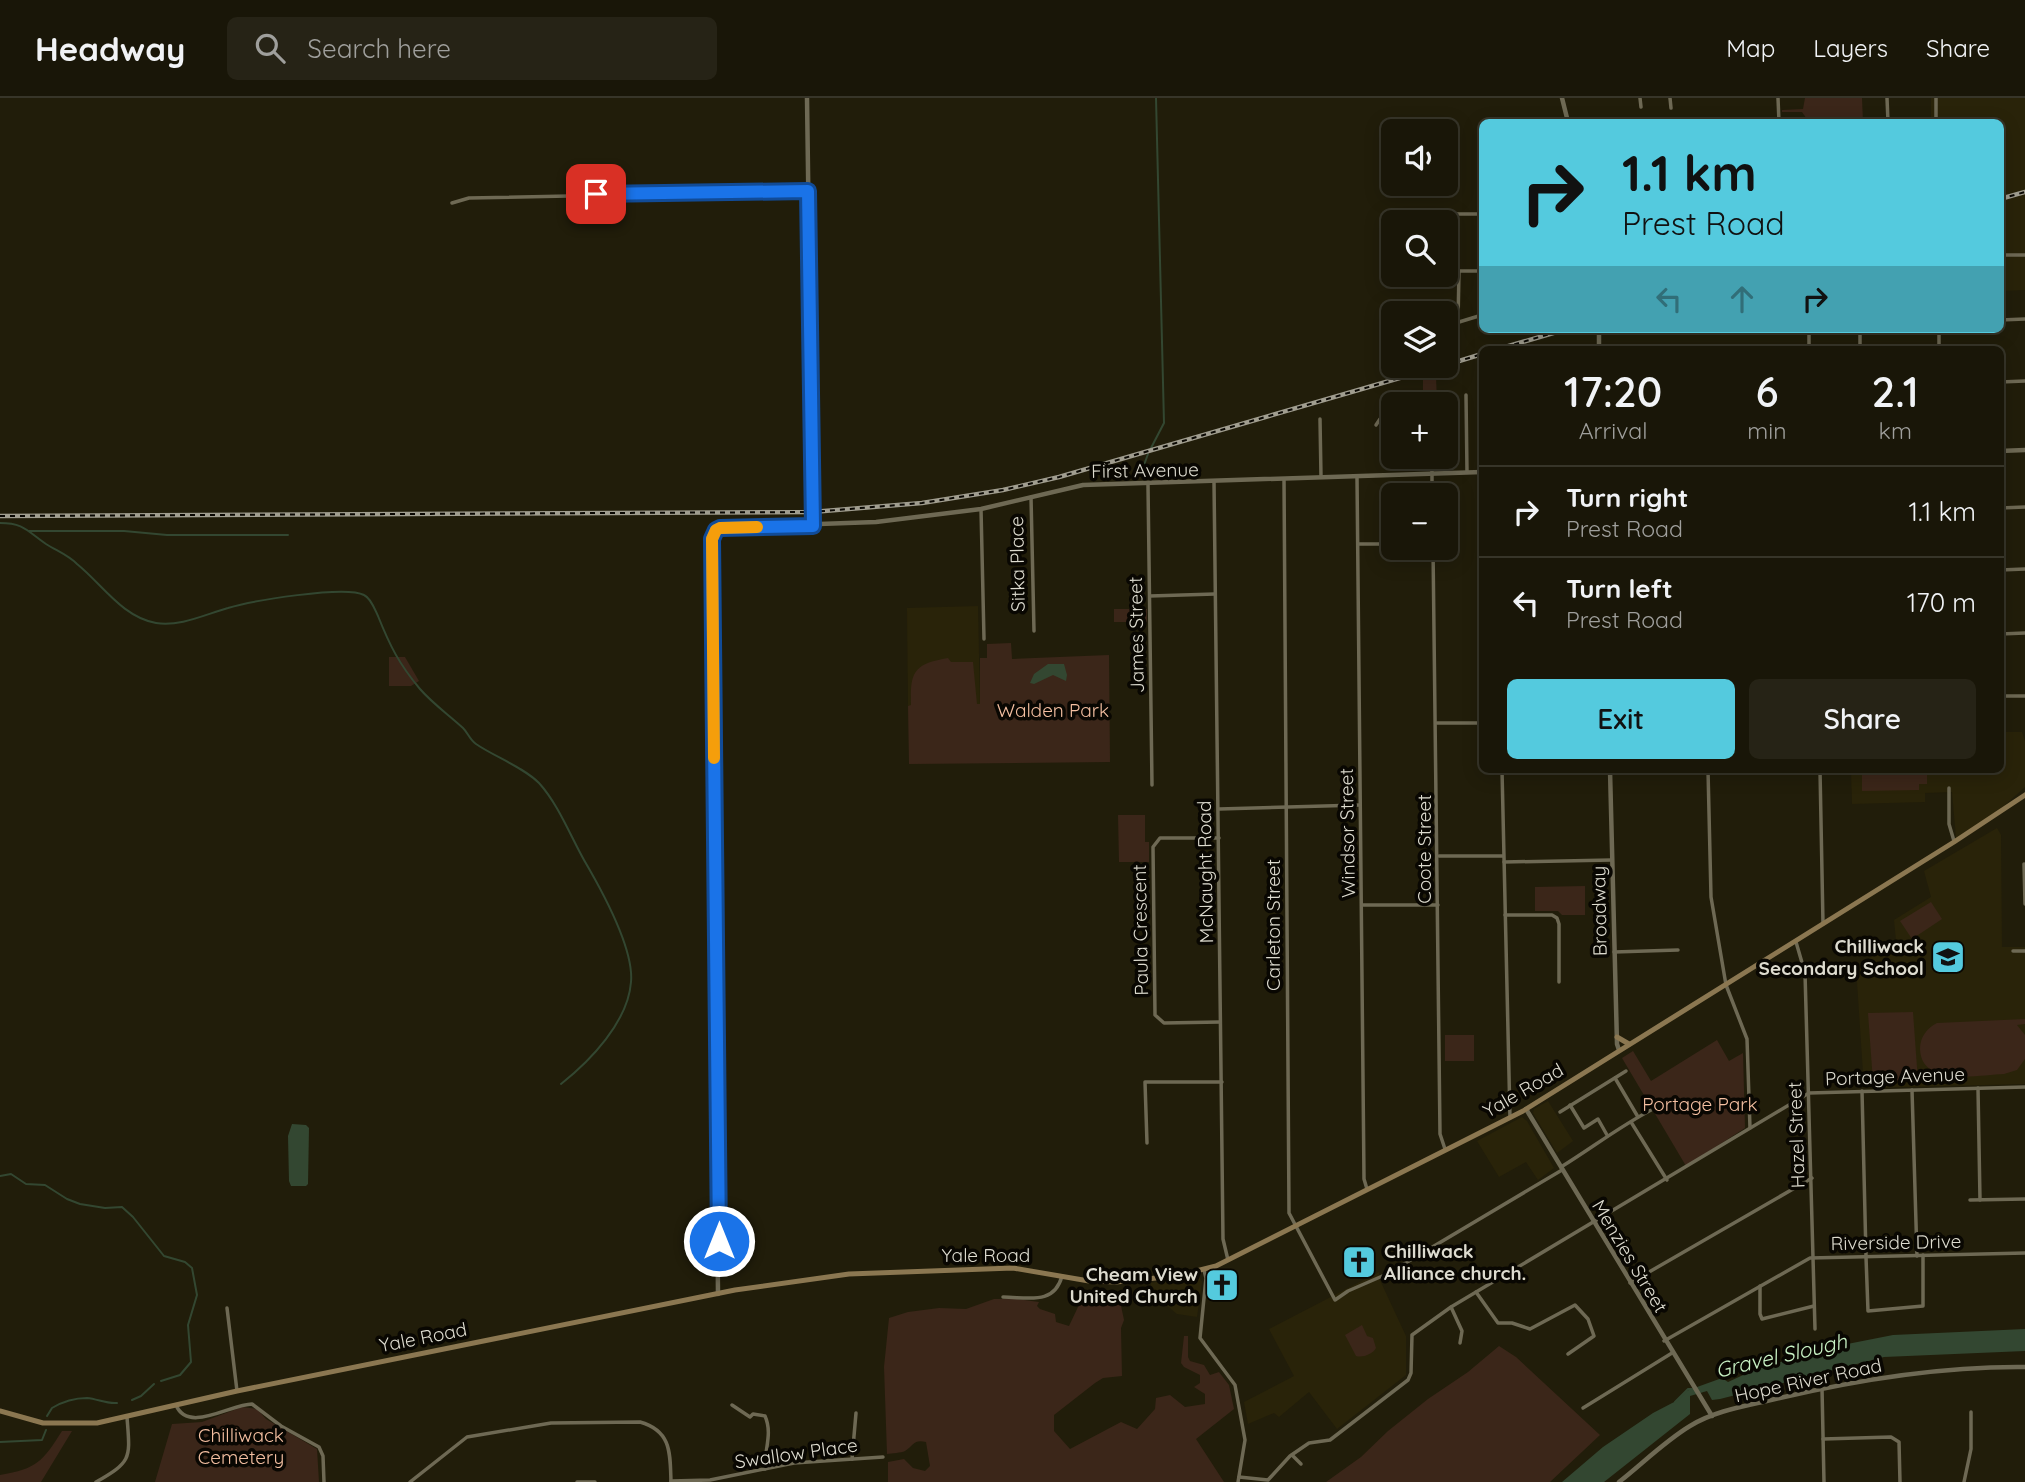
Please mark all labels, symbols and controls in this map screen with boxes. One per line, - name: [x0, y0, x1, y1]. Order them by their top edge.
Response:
- search box: [227, 17, 717, 80]
- text: Headway: [35, 28, 185, 69]
- icon: search: [251, 29, 289, 67]
- text: Search here: [307, 32, 451, 65]
- text: Map: [1726, 33, 1775, 63]
- text: Layers: [1813, 33, 1888, 63]
- text: Share: [1926, 33, 1990, 63]
- map controls: [1381, 119, 1458, 560]
- button: sound: [1381, 119, 1458, 196]
- text: 1.1 km: [1622, 142, 1757, 203]
- icon: right: [1507, 147, 1598, 238]
- pin: [566, 164, 626, 224]
- icon: arrive: [577, 175, 615, 213]
- text: Prest Road: [1622, 203, 1785, 243]
- button: search: [1381, 210, 1458, 287]
- icon: left: [1650, 280, 1688, 318]
- icon: ahead: [1723, 280, 1761, 318]
- icon: right: [1796, 280, 1834, 318]
- button: layers: [1381, 301, 1458, 378]
- text: 17:20: [1564, 365, 1662, 418]
- text: 6: [1755, 365, 1778, 418]
- text: 2.1: [1872, 365, 1919, 418]
- button: +: [1381, 392, 1458, 469]
- text: Arrival: [1579, 416, 1648, 445]
- text: min: [1747, 416, 1787, 445]
- text: km: [1879, 416, 1912, 445]
- street label: First Avenue: [1091, 457, 1199, 483]
- text: Turn right: [1566, 481, 1688, 514]
- button: −: [1381, 483, 1458, 560]
- icon: right: [1507, 493, 1545, 531]
- text: 1.1 km: [1908, 495, 1976, 528]
- text: Prest Road: [1566, 514, 1683, 543]
- street label: Sitka Place: [1004, 516, 1030, 612]
- text: Turn left: [1566, 572, 1673, 605]
- street label: James Street: [1123, 577, 1149, 693]
- icon: left: [1507, 584, 1545, 622]
- text: 170 m: [1907, 586, 1976, 619]
- text: Prest Road: [1566, 605, 1683, 634]
- button: Exit: [1507, 679, 1735, 759]
- button: Share: [1749, 679, 1976, 759]
- park label: Walden Park: [997, 698, 1109, 722]
- street label: Windsor Street: [1334, 768, 1360, 898]
- street label: Coote Street: [1412, 794, 1436, 904]
- street label: McNaught Road: [1192, 800, 1218, 944]
- street label: Carleton Street: [1261, 859, 1285, 991]
- street label: Paula Crescent: [1127, 864, 1153, 996]
- street label: Broadway: [1586, 866, 1612, 956]
- place label: Chilliwack Secondary School: [1759, 934, 1924, 980]
- school or university icon: Chilliwack Secondary School: [1929, 938, 1967, 976]
- street label: Yale Road: [1479, 1057, 1567, 1123]
- street label: Portage Avenue: [1824, 1062, 1966, 1090]
- street label: Hazel Street: [1782, 1081, 1810, 1189]
- park label: Portage Park: [1642, 1092, 1758, 1116]
- street label: Menzies Street: [1587, 1195, 1673, 1317]
- position arrow: [682, 1204, 756, 1278]
- street label: Riverside Drive: [1830, 1229, 1962, 1255]
- place label: Chilliwack Alliance church.: [1384, 1239, 1526, 1285]
- street label: Yale Road: [942, 1243, 1030, 1267]
- church icon: Chilliwack Alliance church.: [1340, 1243, 1378, 1281]
- place label: Cheam View United Church: [1070, 1262, 1198, 1308]
- church icon: Cheam View United Church: [1203, 1266, 1241, 1304]
- street label: Yale Road: [377, 1317, 469, 1357]
- water label: Gravel Slough: [1713, 1327, 1850, 1383]
- street label: Hope River Road: [1732, 1353, 1884, 1407]
- park label: Chilliwack Cemetery: [198, 1423, 284, 1469]
- street label: Swallow Place: [733, 1432, 859, 1474]

